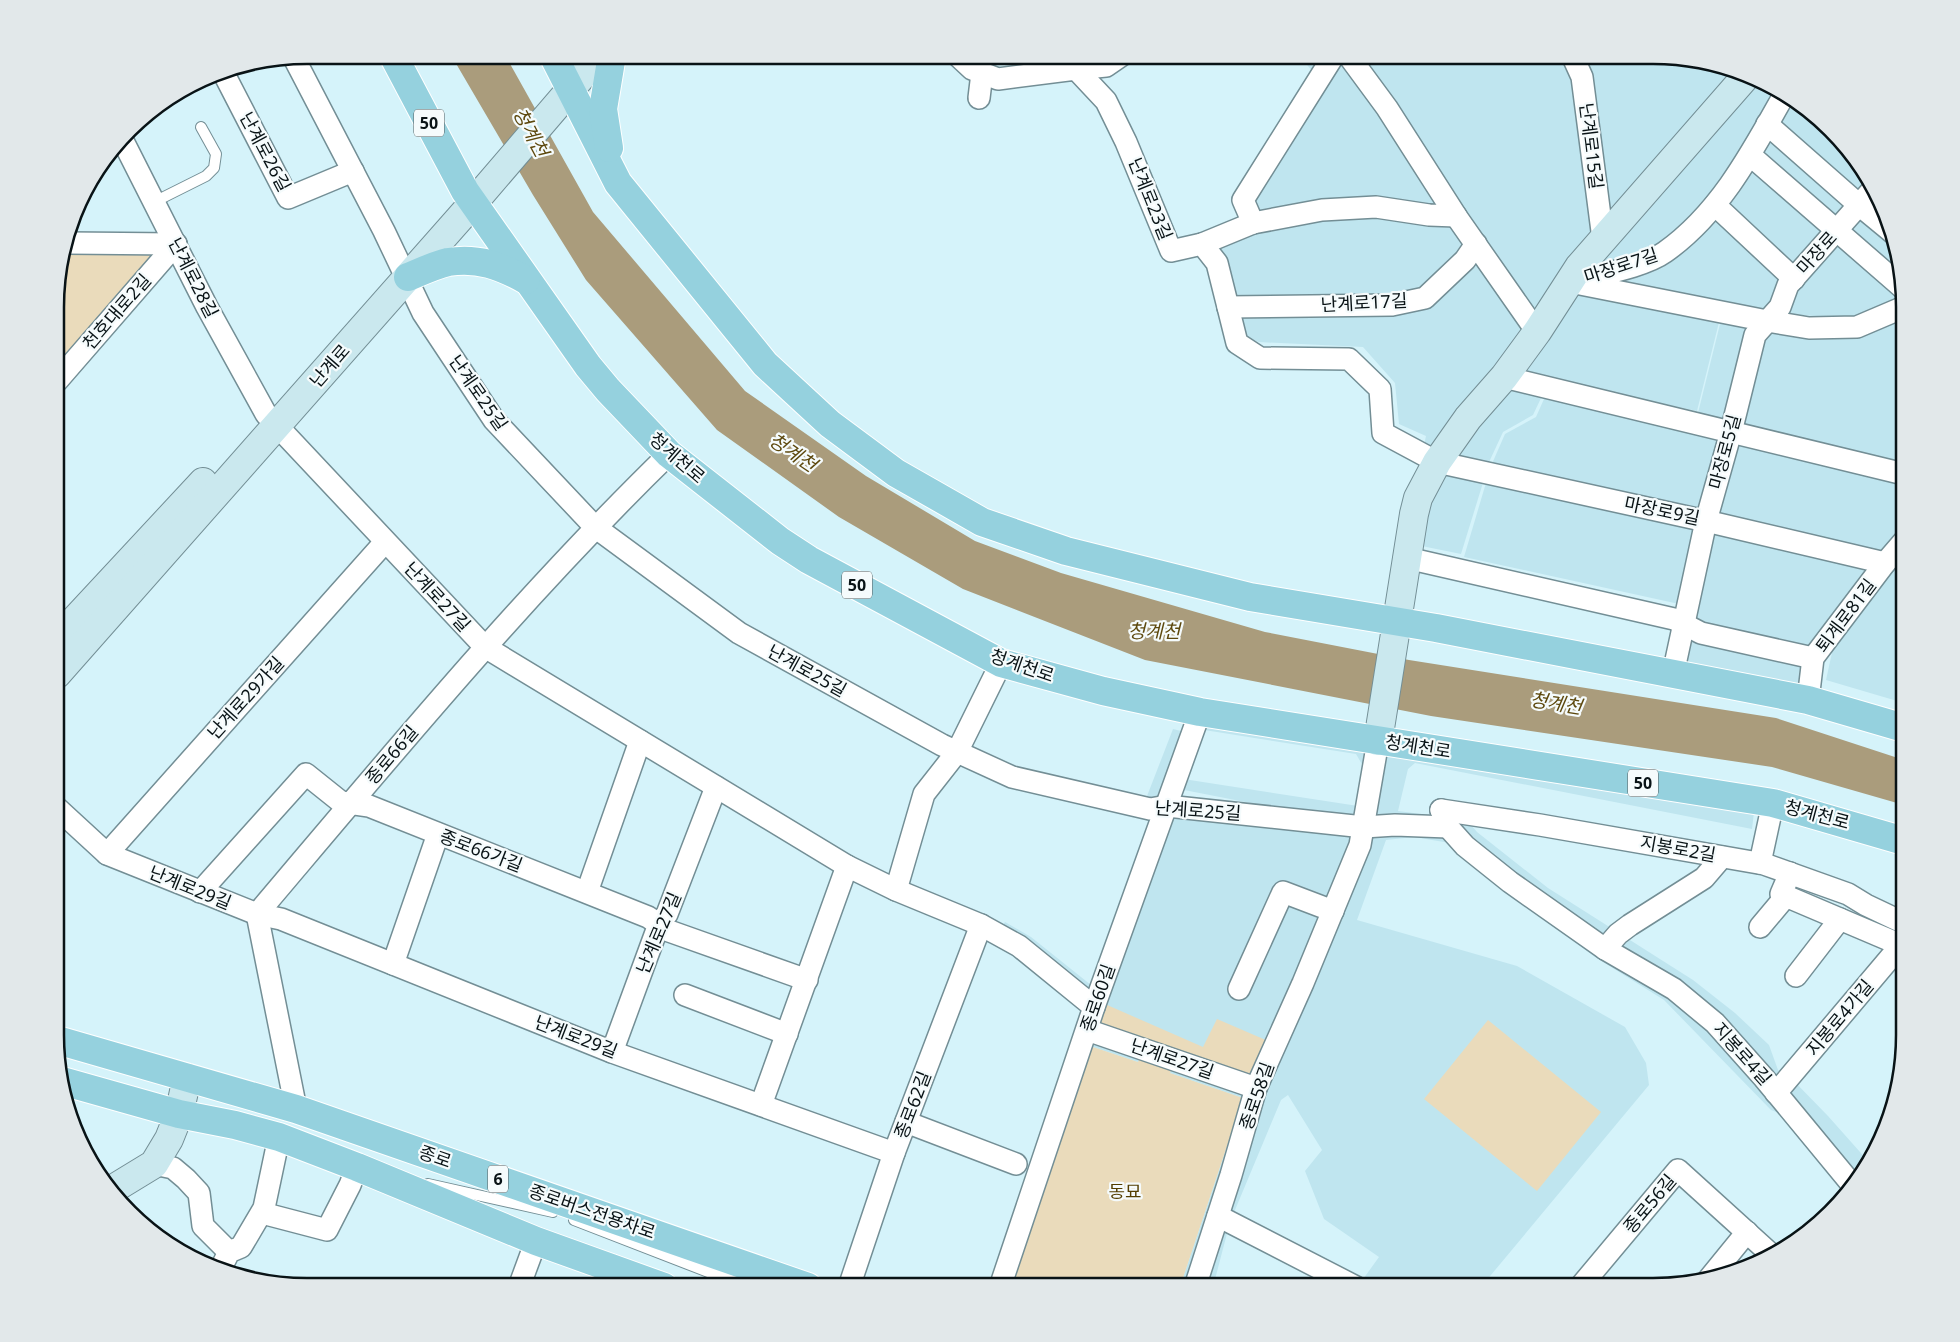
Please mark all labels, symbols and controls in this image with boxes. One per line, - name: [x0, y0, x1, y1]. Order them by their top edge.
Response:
- street label: 난계로15길: [1575, 101, 1609, 190]
- water label: 청계천: [507, 103, 555, 163]
- street label: 난계로26길: [235, 108, 297, 196]
- road number: 50: [414, 110, 444, 136]
- street label: 난계로23길: [1124, 154, 1178, 243]
- street label: 마장로: [1791, 226, 1842, 279]
- street label: 난계로28길: [163, 233, 224, 322]
- street label: 마장로7길: [1581, 242, 1661, 288]
- street label: 천호대로2길: [77, 268, 156, 354]
- street label: 난계로17길: [1320, 288, 1408, 316]
- street label: 난계로: [304, 339, 355, 392]
- street label: 난계로25길: [444, 350, 514, 435]
- street label: 마장로5길: [1703, 412, 1746, 492]
- street label: 청계천로: [645, 426, 711, 488]
- water label: 청계천: [764, 427, 823, 478]
- street label: 마장로9길: [1622, 490, 1702, 530]
- street label: 난계로27길: [399, 556, 476, 636]
- road number: 50: [842, 572, 872, 598]
- street label: 퇴계로81길: [1809, 573, 1881, 657]
- water label: 청계천: [1128, 618, 1182, 644]
- street label: 난계로25길: [764, 639, 851, 702]
- street label: 청계천로: [987, 643, 1058, 687]
- street label: 난계로29가길: [202, 651, 289, 744]
- water label: 청계천: [1528, 686, 1585, 720]
- street label: 종로66길: [359, 720, 423, 789]
- street label: 청계천로: [1384, 729, 1453, 763]
- road number: 50: [1628, 770, 1658, 796]
- street label: 청계천로: [1782, 794, 1852, 834]
- street label: 난계로25길: [1154, 795, 1242, 825]
- street label: 종로66가길: [437, 823, 526, 877]
- street label: 지봉로2길: [1638, 830, 1718, 866]
- street label: 난계로29길: [146, 860, 235, 914]
- street label: 난계로27길: [630, 888, 686, 977]
- street label: 종로60길: [1074, 961, 1120, 1035]
- street label: 지봉로4가길: [1800, 974, 1878, 1061]
- street label: 난계로29길: [532, 1009, 621, 1063]
- street label: 지봉로4길: [1708, 1017, 1777, 1090]
- street label: 난계로27길: [1127, 1033, 1217, 1084]
- street label: 종로58길: [1233, 1059, 1279, 1133]
- street label: 종로62길: [888, 1068, 936, 1142]
- street label: 종로: [416, 1139, 455, 1173]
- road number: 6: [488, 1166, 508, 1192]
- street label: 종로56길: [1617, 1169, 1681, 1238]
- street label: 종로버스전용차로: [526, 1178, 659, 1244]
- park label: 동묘: [1108, 1179, 1142, 1203]

